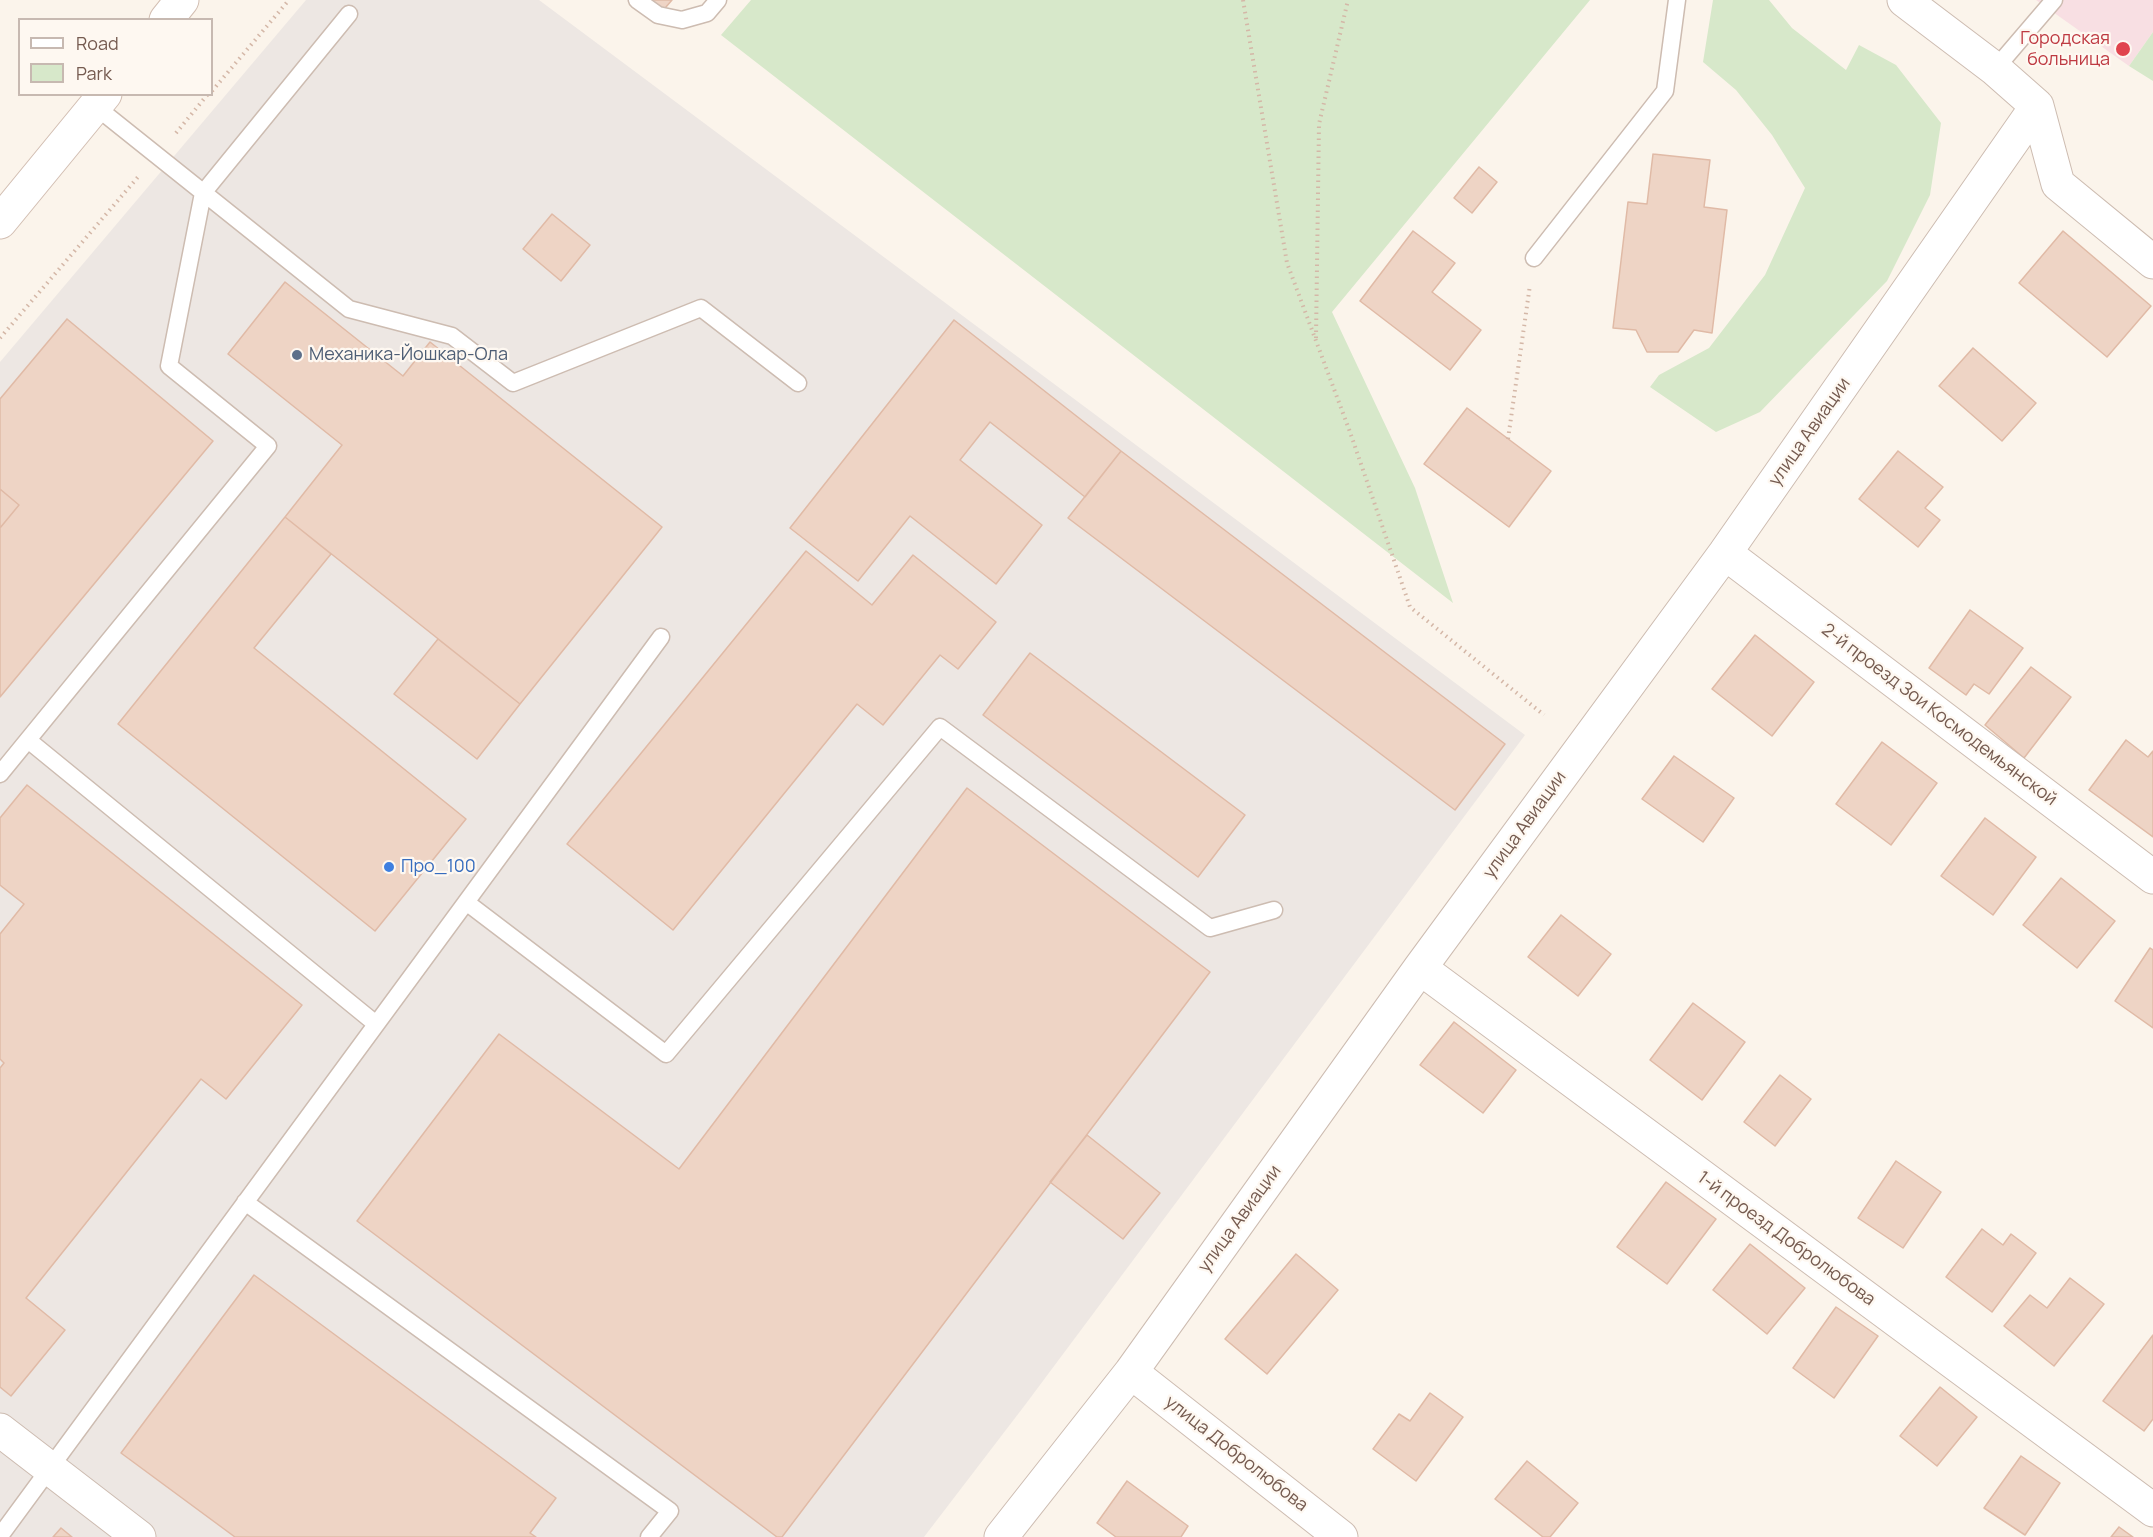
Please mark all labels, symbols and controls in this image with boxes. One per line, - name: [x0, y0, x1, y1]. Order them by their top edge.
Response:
- legend: [18, 18, 213, 96]
- place label: Городская больница: [2020, 28, 2110, 70]
- text: Road: [76, 31, 119, 55]
- marker: Городская больница: [2114, 40, 2132, 58]
- text: Park: [76, 61, 112, 85]
- place label: Механика-Йошкар-Ола: [309, 344, 508, 366]
- marker: Механика-Йошкар-Ола: [290, 348, 304, 362]
- street label: улица Авиации: [1765, 374, 1855, 490]
- street label: 2-й проезд Зои Космодемьянской: [1817, 619, 2061, 811]
- street label: улица Авиации: [1479, 767, 1571, 883]
- place label: Про_100: [401, 856, 476, 878]
- marker: Про_100: [382, 860, 396, 874]
- street label: улица Авиации: [1194, 1161, 1286, 1277]
- street label: 1-й проезд Добролюбова: [1693, 1167, 1879, 1311]
- street label: улица Добролюбова: [1160, 1391, 1312, 1517]

